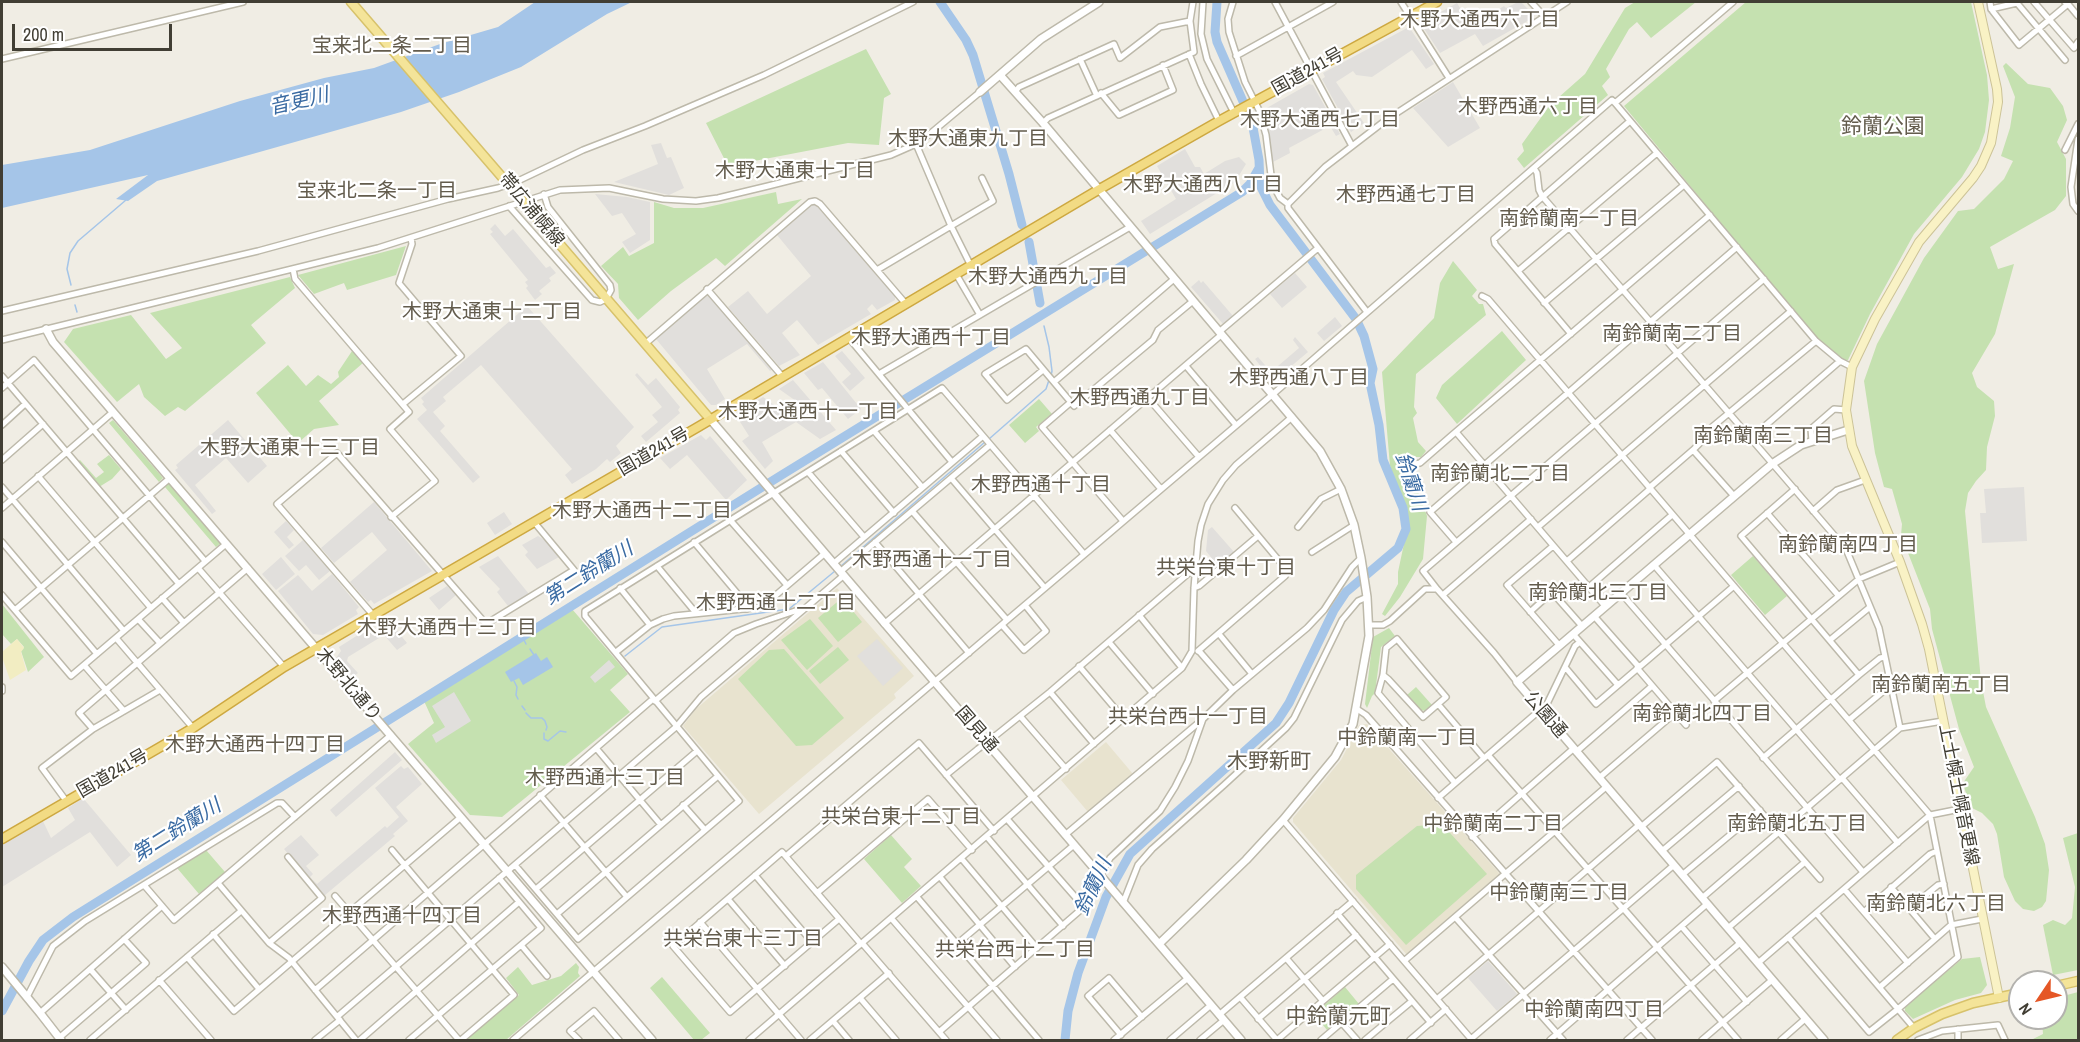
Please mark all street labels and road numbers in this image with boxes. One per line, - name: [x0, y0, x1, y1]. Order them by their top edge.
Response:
- street label: 国道241号: [1268, 43, 1348, 101]
- street label: 帯広浦幌線: [494, 169, 568, 251]
- street label: 国道241号: [615, 423, 693, 481]
- street label: 木野北通り: [311, 644, 385, 726]
- street label: 公園通: [1519, 688, 1571, 742]
- street label: 国見通: [950, 703, 1002, 757]
- street label: 上士幌士幌音更線: [1934, 722, 1982, 868]
- street label: 国道241号: [74, 745, 152, 803]

